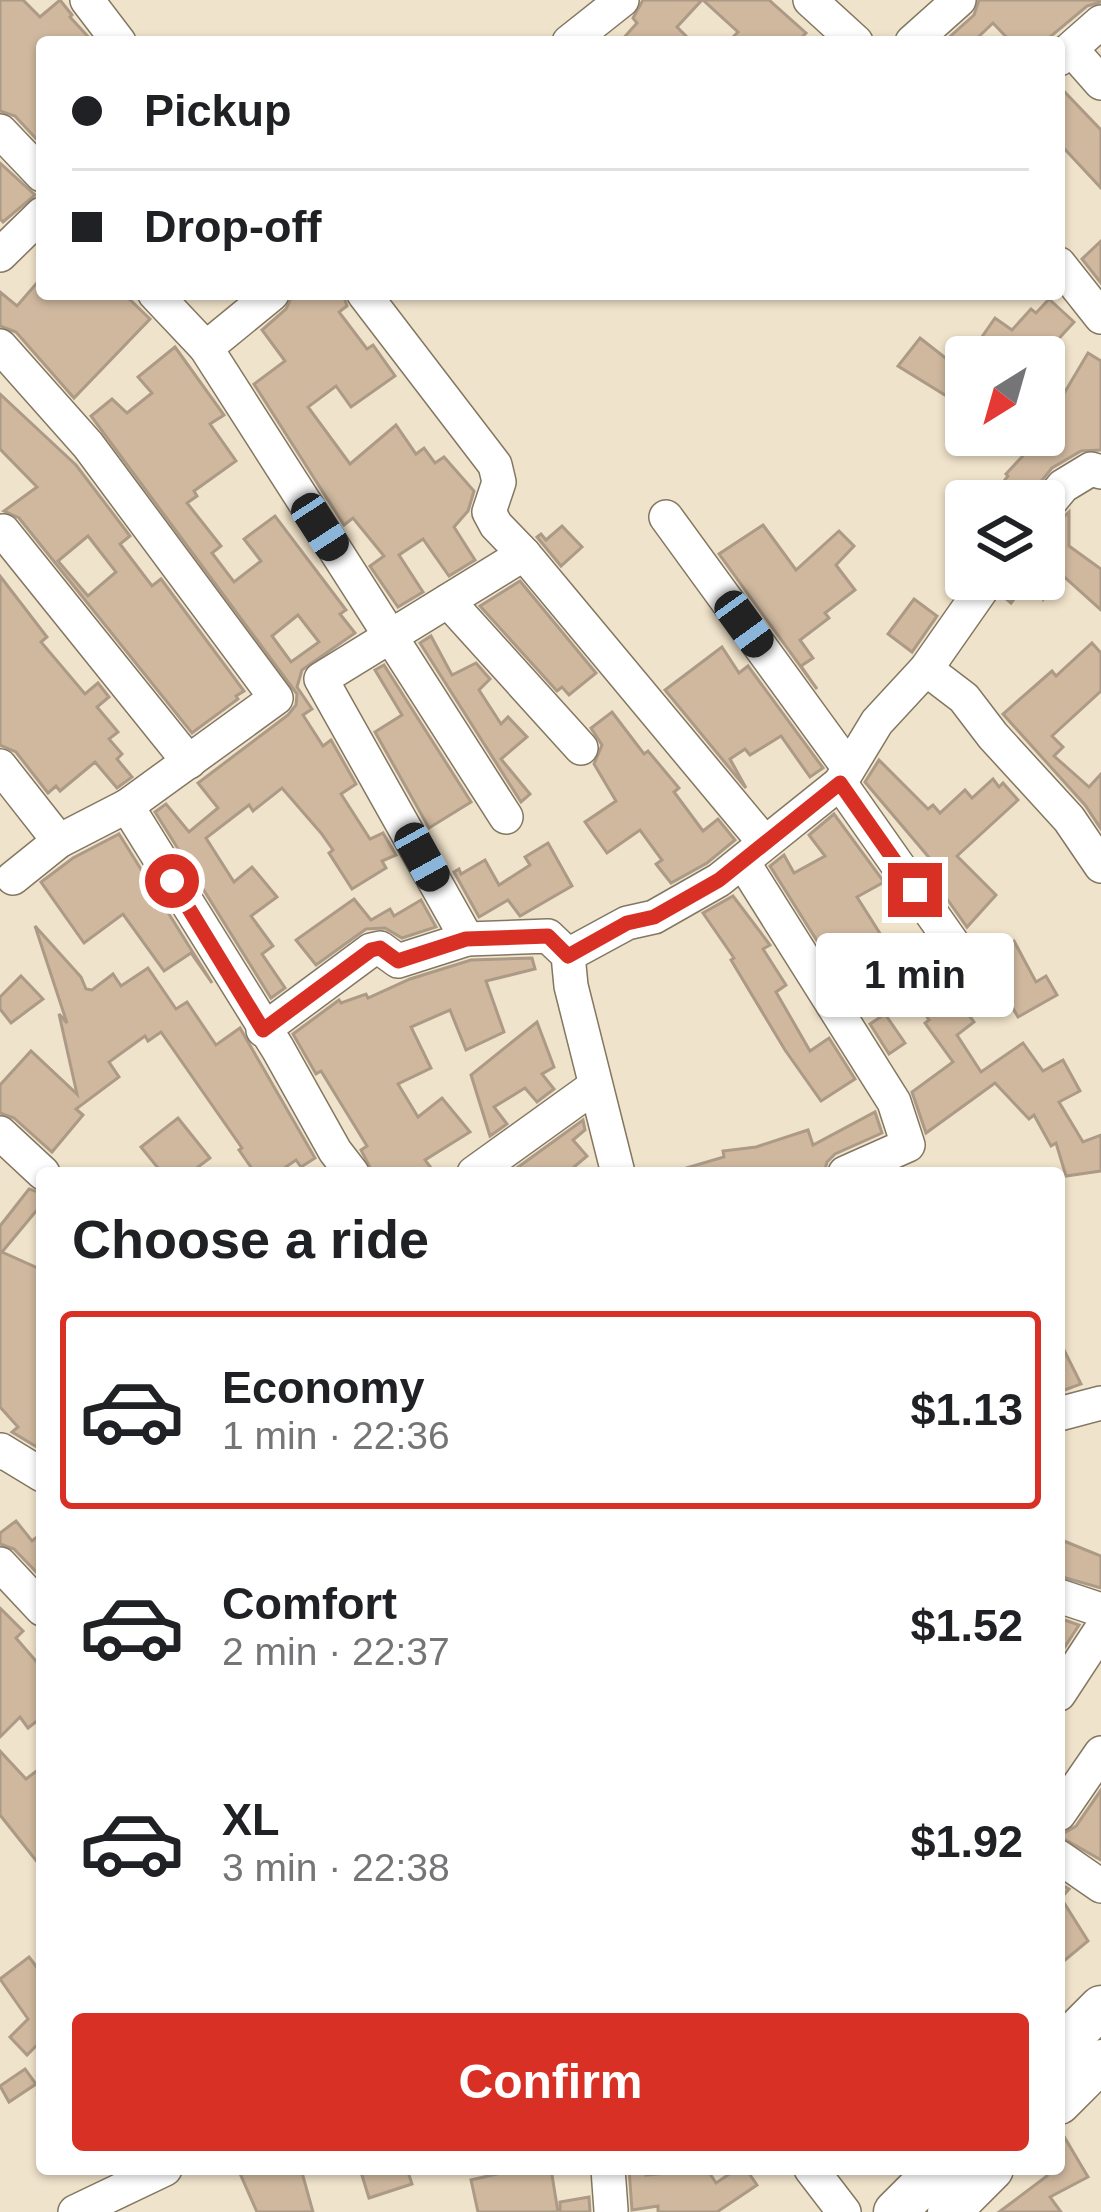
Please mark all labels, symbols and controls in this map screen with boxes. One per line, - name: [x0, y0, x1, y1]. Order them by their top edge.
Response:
- text: Pickup: [144, 85, 292, 136]
- text: Drop-off: [144, 201, 321, 252]
- north arrow: [945, 336, 1065, 456]
- map controls: [945, 336, 1065, 600]
- button: layers: [945, 480, 1065, 600]
- car: [285, 487, 355, 567]
- car: [708, 584, 780, 664]
- car: [389, 817, 455, 897]
- route start: [145, 854, 199, 908]
- route end: [888, 863, 942, 917]
- callout: 1 min: [816, 932, 1014, 1016]
- text: 1 min: [864, 953, 966, 996]
- text: Choose a ride: [72, 1209, 429, 1269]
- icon: car: [78, 1356, 186, 1464]
- text: Economy: [222, 1362, 425, 1413]
- text: $1.13: [910, 1384, 1023, 1435]
- text: 1 min · 22:36: [222, 1414, 450, 1457]
- icon: car: [78, 1572, 186, 1680]
- text: Comfort: [222, 1578, 397, 1629]
- text: $1.52: [910, 1600, 1023, 1651]
- text: 2 min · 22:37: [222, 1630, 450, 1673]
- icon: car: [78, 1788, 186, 1896]
- text: XL: [222, 1794, 280, 1845]
- text: $1.92: [910, 1816, 1023, 1867]
- text: 3 min · 22:38: [222, 1846, 450, 1889]
- button: Confirm: [72, 2013, 1029, 2151]

